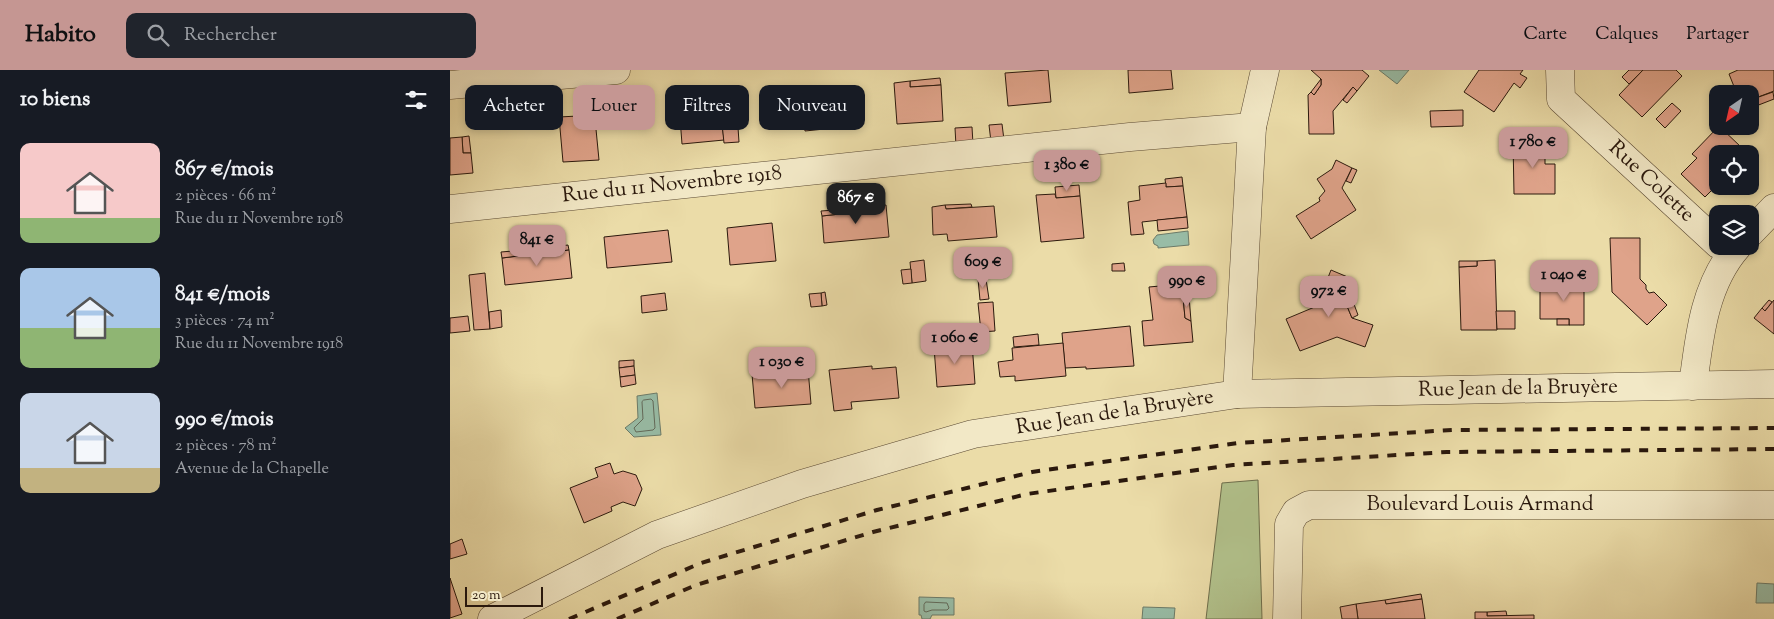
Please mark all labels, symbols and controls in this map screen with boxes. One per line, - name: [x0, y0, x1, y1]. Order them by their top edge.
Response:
- search box: [126, 13, 476, 58]
- text: Habito: [25, 18, 96, 52]
- icon: search: [144, 21, 172, 49]
- text: Rechercher: [184, 22, 277, 49]
- text: Carte: [1524, 22, 1567, 48]
- text: Calques: [1595, 22, 1658, 48]
- text: Partager: [1686, 22, 1749, 48]
- text: 10 biens: [20, 85, 90, 115]
- chip: Acheter: [465, 85, 563, 130]
- chip: Louer: [573, 85, 655, 130]
- chip: Filtres: [665, 85, 749, 130]
- chip: Nouveau: [759, 85, 865, 130]
- north arrow: [1709, 85, 1759, 135]
- map controls: [1709, 85, 1759, 255]
- icon: filters: [402, 86, 430, 114]
- pin: 1 780 €: [1487, 126, 1579, 169]
- text: 1 780 €: [1510, 131, 1556, 154]
- street label: Rue Colette: [1601, 134, 1701, 230]
- button: locate: [1709, 145, 1759, 195]
- pin: 1 380 €: [1021, 150, 1113, 192]
- text: 1 380 €: [1044, 154, 1090, 177]
- text: 867 €/mois: [175, 155, 274, 185]
- street label: Rue du 11 Novembre 1918: [561, 159, 783, 211]
- icon: home: [60, 163, 120, 223]
- pin: 867 €: [821, 182, 891, 225]
- text: 2 pièces · 66 m²: [175, 185, 276, 208]
- text: 867 €: [837, 187, 875, 210]
- button: layers: [1709, 205, 1759, 255]
- text: Rue du 11 Novembre 1918: [175, 208, 343, 231]
- pin: 841 €: [502, 224, 572, 267]
- text: 841 €: [520, 229, 554, 252]
- pin: 609 €: [948, 246, 1018, 289]
- text: 609 €: [964, 251, 1002, 274]
- pin: 1 040 €: [1518, 260, 1610, 302]
- text: 1 040 €: [1541, 264, 1587, 287]
- pin: 990 €: [1152, 266, 1222, 308]
- text: 990 €: [1168, 270, 1206, 293]
- pin: 972 €: [1294, 276, 1364, 318]
- text: 841 €/mois: [175, 280, 270, 310]
- text: 972 €: [1311, 280, 1347, 303]
- icon: home: [60, 288, 120, 348]
- text: 3 pièces · 74 m²: [175, 310, 275, 333]
- pin: 1 060 €: [909, 322, 1001, 365]
- text: 1 060 €: [932, 327, 978, 350]
- text: Rue du 11 Novembre 1918: [175, 333, 343, 356]
- pin: 1 030 €: [736, 346, 828, 389]
- text: 1 030 €: [759, 351, 805, 374]
- street label: Rue Jean de la Bruyère: [1418, 372, 1618, 406]
- street label: Rue Jean de la Bruyère: [1014, 383, 1216, 443]
- text: 990 €/mois: [175, 405, 274, 435]
- icon: home: [60, 413, 120, 473]
- text: 2 pièces · 78 m²: [175, 435, 277, 458]
- text: Avenue de la Chapelle: [175, 458, 329, 481]
- street label: Boulevard Louis Armand: [1366, 490, 1594, 520]
- scale bar: [465, 584, 542, 607]
- text: 20 m: [472, 586, 501, 606]

